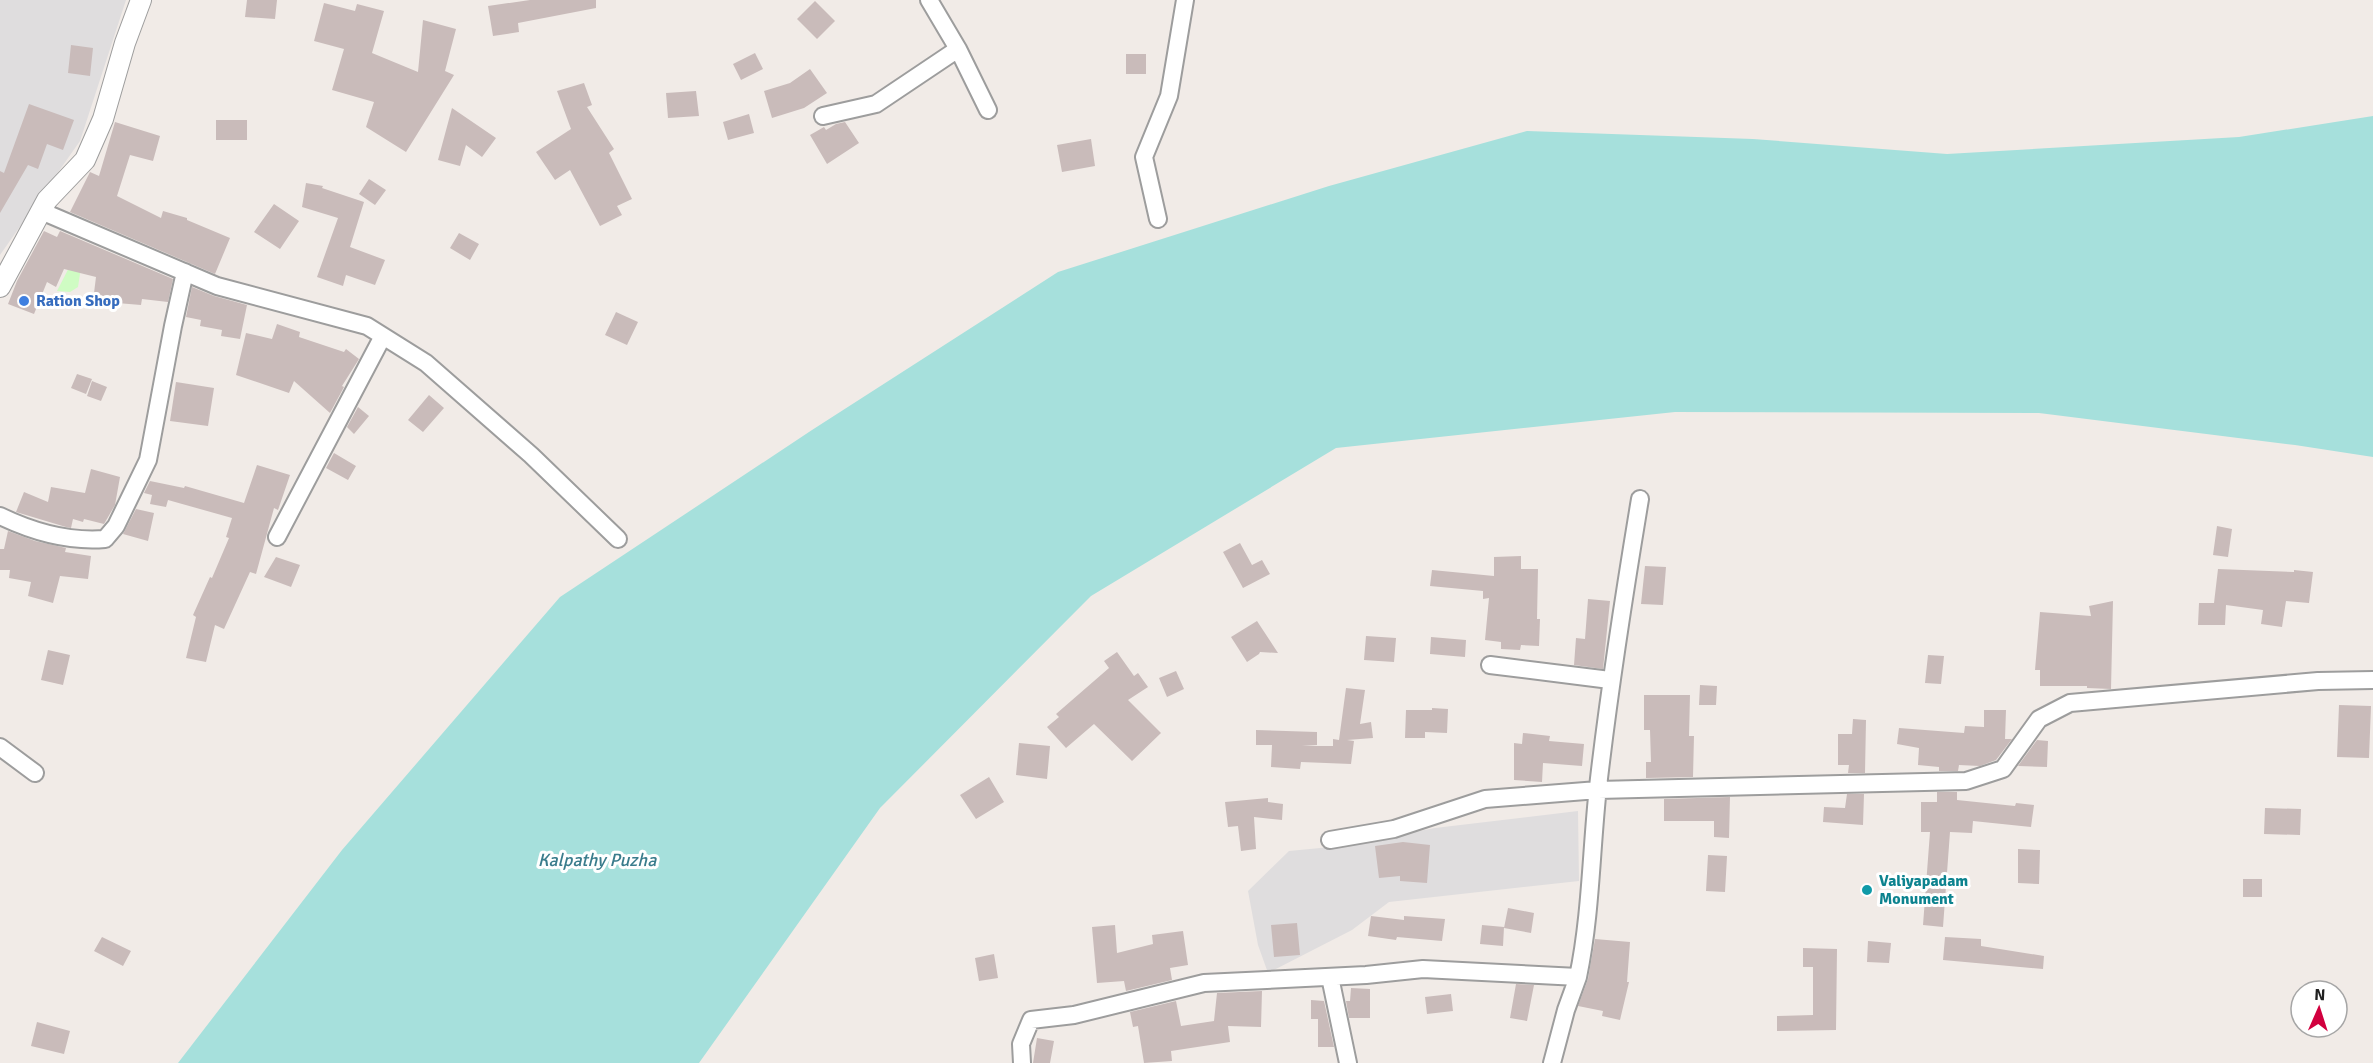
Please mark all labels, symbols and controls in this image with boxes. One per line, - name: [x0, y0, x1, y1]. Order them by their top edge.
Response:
- place label: Ration Shop: [36, 291, 120, 311]
- marker: Ration Shop: [17, 294, 31, 308]
- water label: Kalpathy Puzha: [538, 849, 657, 871]
- place label: Valiyapadam Monument: [1879, 871, 1968, 909]
- marker: Valiyapadam Monument: [1860, 883, 1874, 897]
- north arrow: [2289, 979, 2349, 1039]
- text: N: [2314, 985, 2326, 1005]

